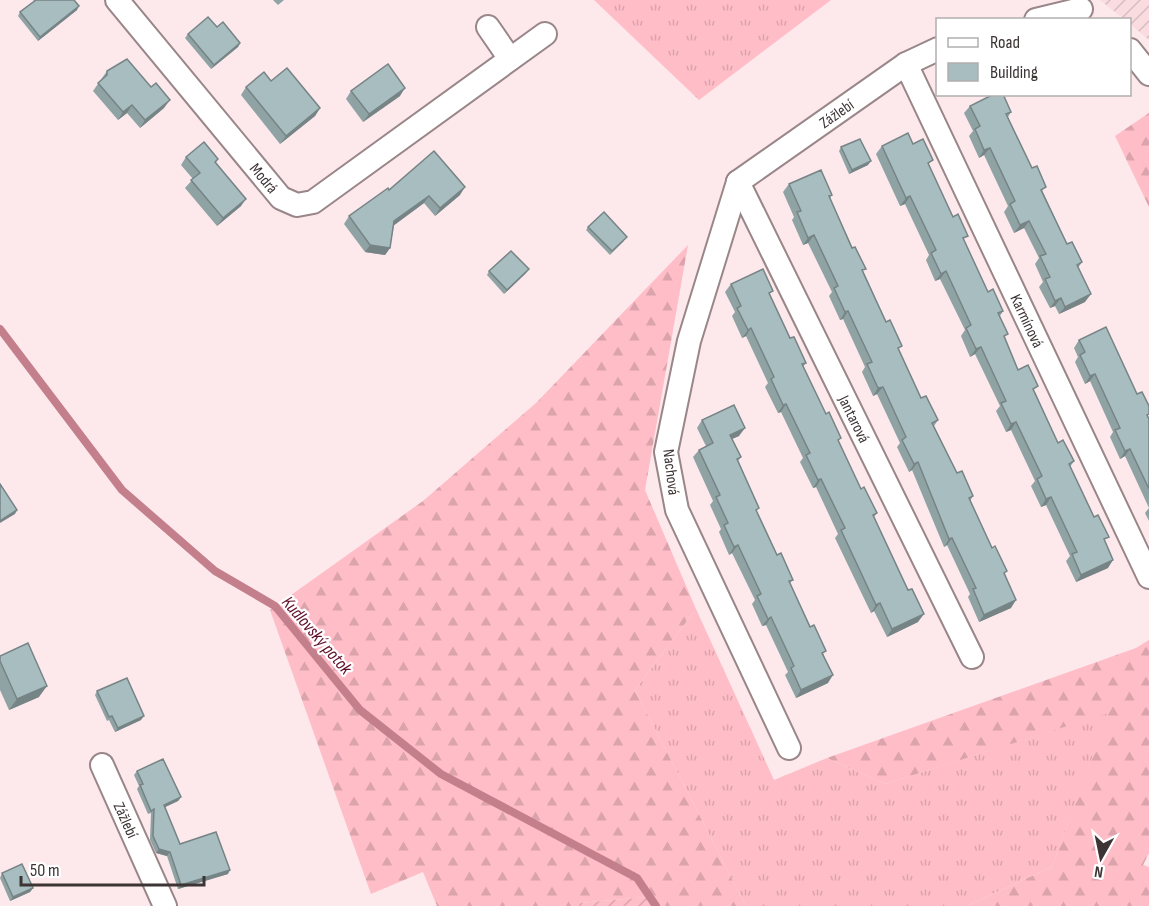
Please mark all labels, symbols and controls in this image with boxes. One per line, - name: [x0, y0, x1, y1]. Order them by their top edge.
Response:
- legend: [936, 18, 1131, 96]
- text: Road: [990, 32, 1020, 53]
- text: Building: [990, 62, 1038, 83]
- street label: Zážlebí: [816, 96, 858, 133]
- street label: Modrá: [245, 160, 281, 198]
- street label: Karmínová: [1006, 292, 1047, 351]
- street label: Jantarová: [833, 392, 873, 446]
- street label: Nachová: [658, 448, 683, 496]
- water label: Kudlovský potok: [277, 592, 357, 680]
- street label: Zážlebí: [109, 799, 141, 841]
- north arrow: [1071, 828, 1131, 888]
- scale bar: [21, 849, 204, 887]
- text: 50 m: [30, 860, 60, 881]
- text: N: [1093, 861, 1105, 881]

